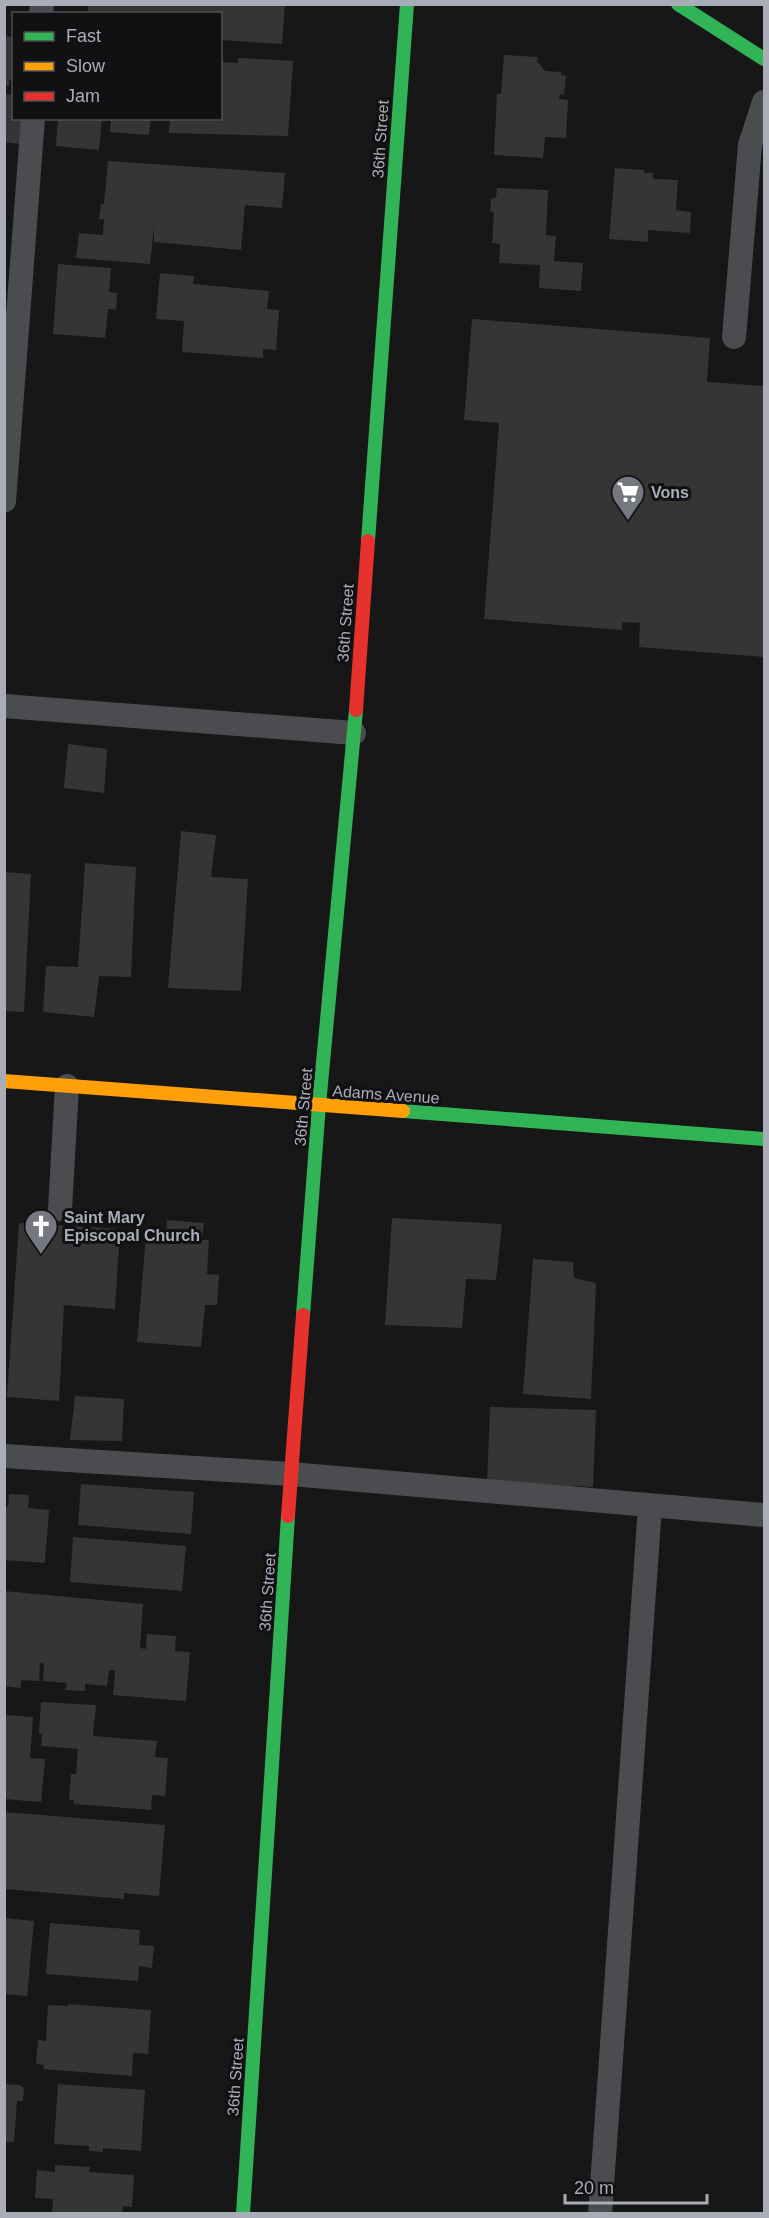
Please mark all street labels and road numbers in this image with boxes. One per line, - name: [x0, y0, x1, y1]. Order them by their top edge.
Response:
- street label: 36th Street: [369, 99, 392, 179]
- street label: 36th Street: [334, 583, 357, 663]
- street label: 36th Street: [292, 1067, 315, 1147]
- street label: Adams Avenue: [332, 1082, 440, 1107]
- street label: 36th Street: [256, 1552, 279, 1632]
- street label: 36th Street: [224, 2037, 247, 2117]

